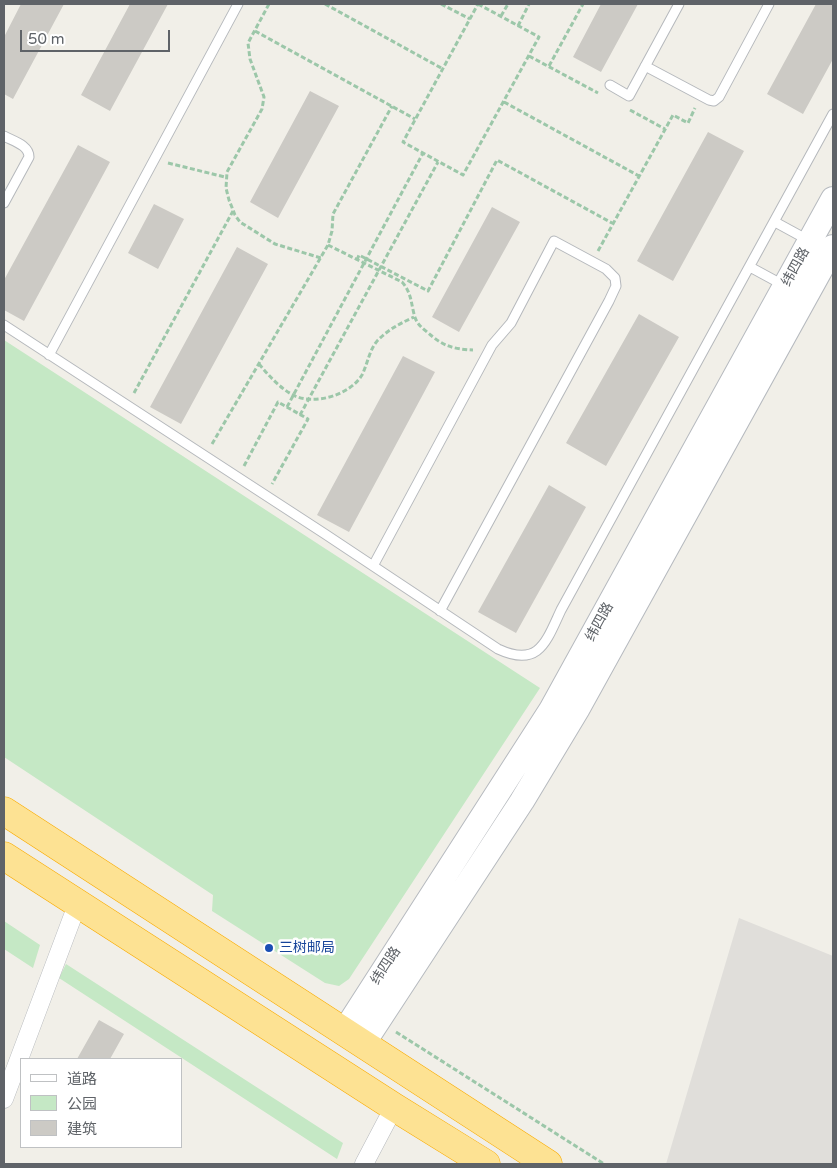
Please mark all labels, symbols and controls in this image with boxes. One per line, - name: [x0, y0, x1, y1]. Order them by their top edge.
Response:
- scale bar: [22, 20, 172, 52]
- text: 50 m: [28, 30, 65, 48]
- street label: 纬四路: [778, 245, 814, 289]
- street label: 纬四路: [582, 600, 618, 644]
- place label: 三树邮局: [279, 940, 335, 956]
- marker: 三树邮局: [263, 942, 275, 954]
- street label: 纬四路: [368, 944, 404, 988]
- legend: [20, 1058, 182, 1148]
- text: 道路: [67, 1070, 97, 1088]
- text: 公园: [67, 1095, 97, 1113]
- text: 建筑: [67, 1120, 97, 1138]

